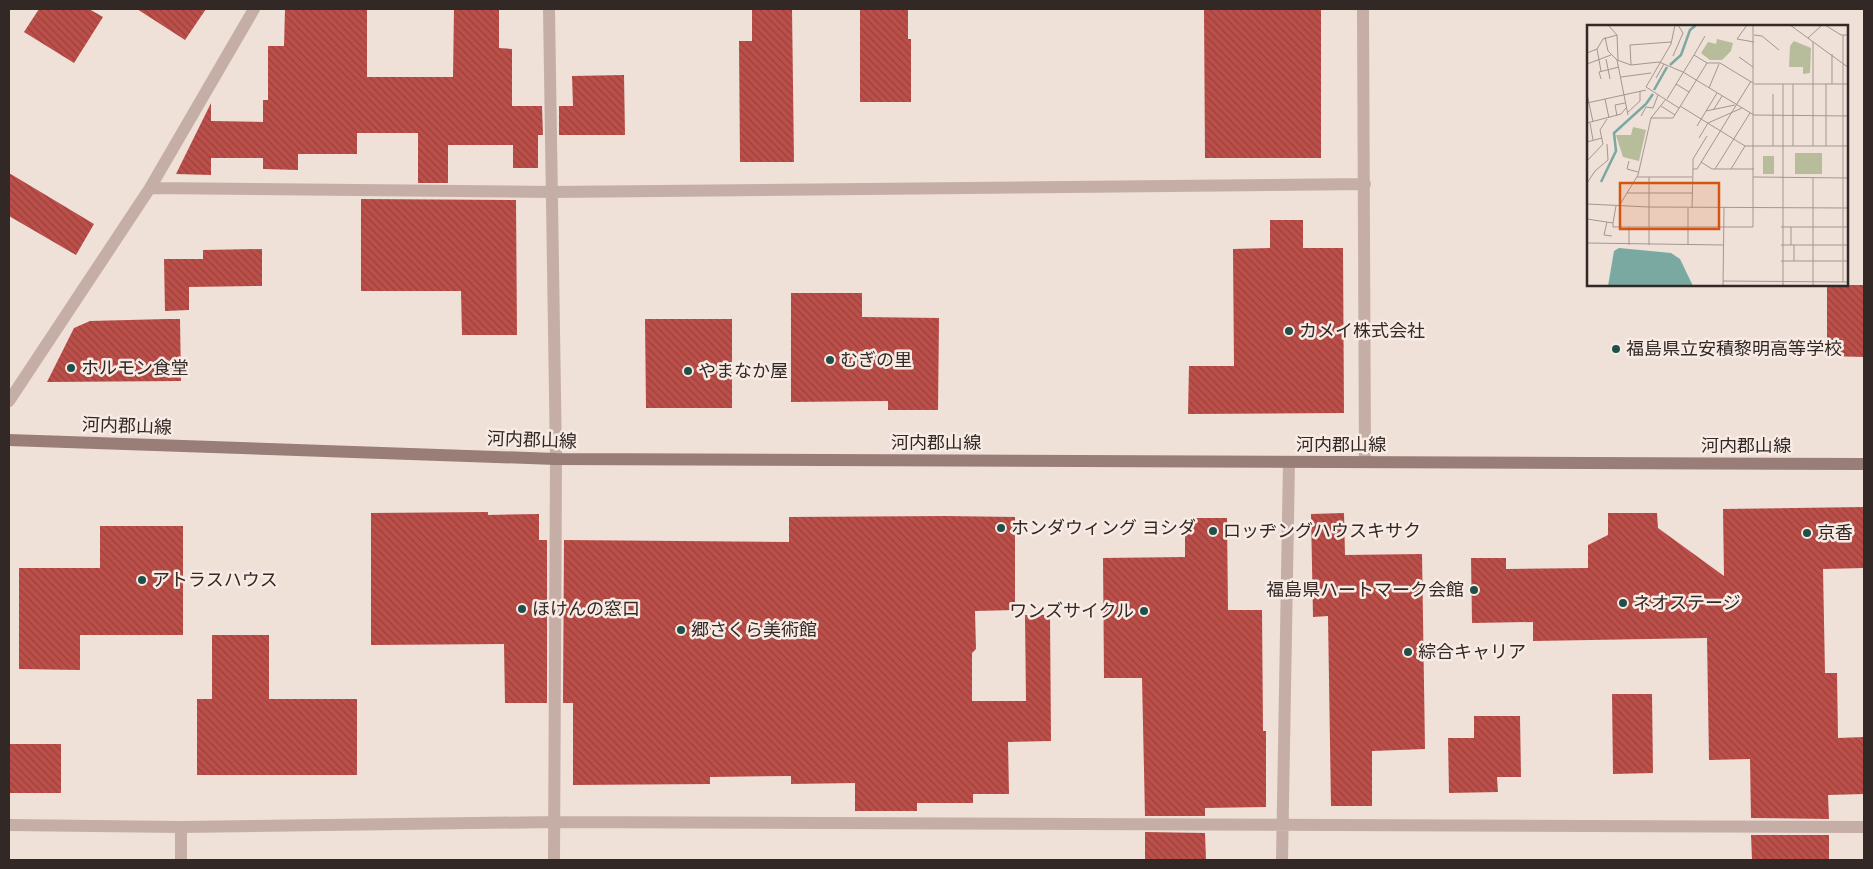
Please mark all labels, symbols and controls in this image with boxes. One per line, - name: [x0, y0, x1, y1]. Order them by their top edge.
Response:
- inset map: [1587, 25, 1848, 286]
- place label: カメイ株式会社: [1299, 321, 1425, 341]
- marker: カメイ株式会社: [1283, 325, 1295, 337]
- place label: 福島県立安積黎明高等学校: [1626, 339, 1842, 359]
- marker: 福島県立安積黎明高等学校: [1610, 343, 1622, 355]
- place label: むぎの里: [840, 350, 912, 370]
- marker: むぎの里: [824, 354, 836, 366]
- place label: ホルモン食堂: [81, 358, 189, 378]
- place label: やまなか屋: [698, 361, 788, 381]
- marker: ホルモン食堂: [65, 362, 77, 374]
- marker: やまなか屋: [682, 365, 694, 377]
- street label: 河内郡山線: [82, 414, 172, 438]
- street label: 河内郡山線: [487, 428, 577, 452]
- street label: 河内郡山線: [891, 433, 981, 453]
- street label: 河内郡山線: [1296, 435, 1386, 455]
- street label: 河内郡山線: [1701, 436, 1791, 456]
- place label: ホンダウィング ヨシダ: [1011, 518, 1196, 538]
- place label: ロッヂングハウスキサク: [1223, 521, 1421, 541]
- marker: ホンダウィング ヨシダ: [995, 522, 1007, 534]
- place label: 京香: [1817, 523, 1853, 543]
- marker: ロッヂングハウスキサク: [1207, 525, 1219, 537]
- marker: 京香: [1801, 527, 1813, 539]
- place label: アトラスハウス: [152, 570, 278, 590]
- marker: アトラスハウス: [136, 574, 148, 586]
- place label: 福島県ハートマーク会館: [1266, 580, 1464, 600]
- marker: 福島県ハートマーク会館: [1468, 584, 1480, 596]
- place label: ネオステージ: [1633, 593, 1741, 613]
- marker: ネオステージ: [1617, 597, 1629, 609]
- place label: ほけんの窓口: [532, 599, 640, 619]
- place label: ワンズサイクル: [1009, 601, 1134, 621]
- marker: ほけんの窓口: [516, 603, 528, 615]
- marker: ワンズサイクル: [1138, 605, 1150, 617]
- place label: 郷さくら美術館: [691, 620, 817, 640]
- marker: 郷さくら美術館: [675, 624, 687, 636]
- place label: 綜合キャリア: [1418, 642, 1526, 662]
- marker: 綜合キャリア: [1402, 646, 1414, 658]

